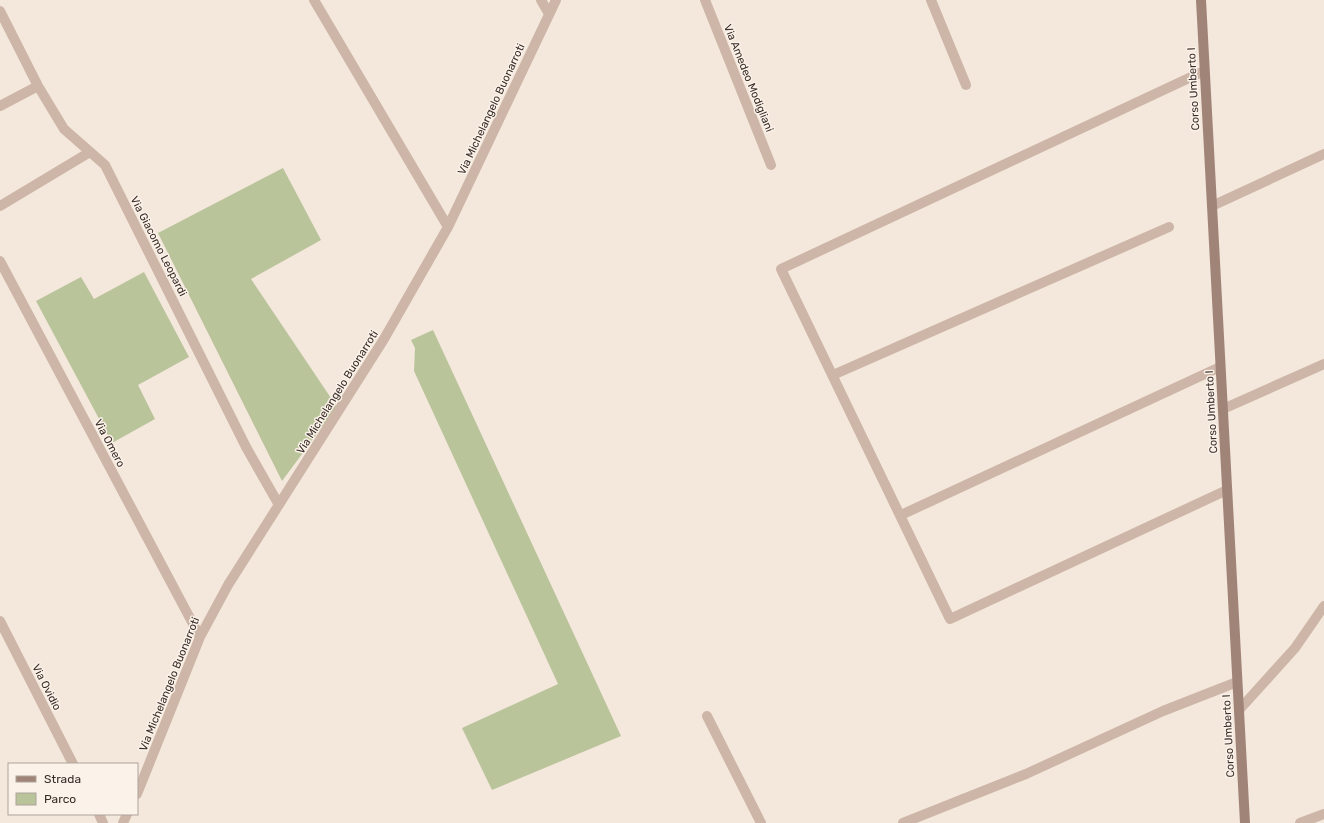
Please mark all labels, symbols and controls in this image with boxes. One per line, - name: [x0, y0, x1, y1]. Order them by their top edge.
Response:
- street label: Via Amedeo Modigliani: [721, 22, 776, 134]
- street label: Via Michelangelo Buonarroti: [455, 42, 528, 177]
- street label: Corso Umberto I: [1185, 47, 1202, 131]
- street label: Via Giacomo Leopardi: [128, 194, 189, 298]
- street label: Via Michelangelo Buonarroti: [294, 328, 381, 456]
- street label: Corso Umberto I: [1203, 370, 1220, 454]
- street label: Via Omero: [92, 417, 128, 469]
- street label: Via Michelangelo Buonarroti: [137, 615, 202, 753]
- street label: Via Ovidio: [29, 662, 64, 713]
- street label: Corso Umberto I: [1220, 694, 1237, 778]
- legend: [8, 763, 138, 815]
- text: Strada: [44, 772, 81, 786]
- text: Parco: [44, 792, 76, 806]

